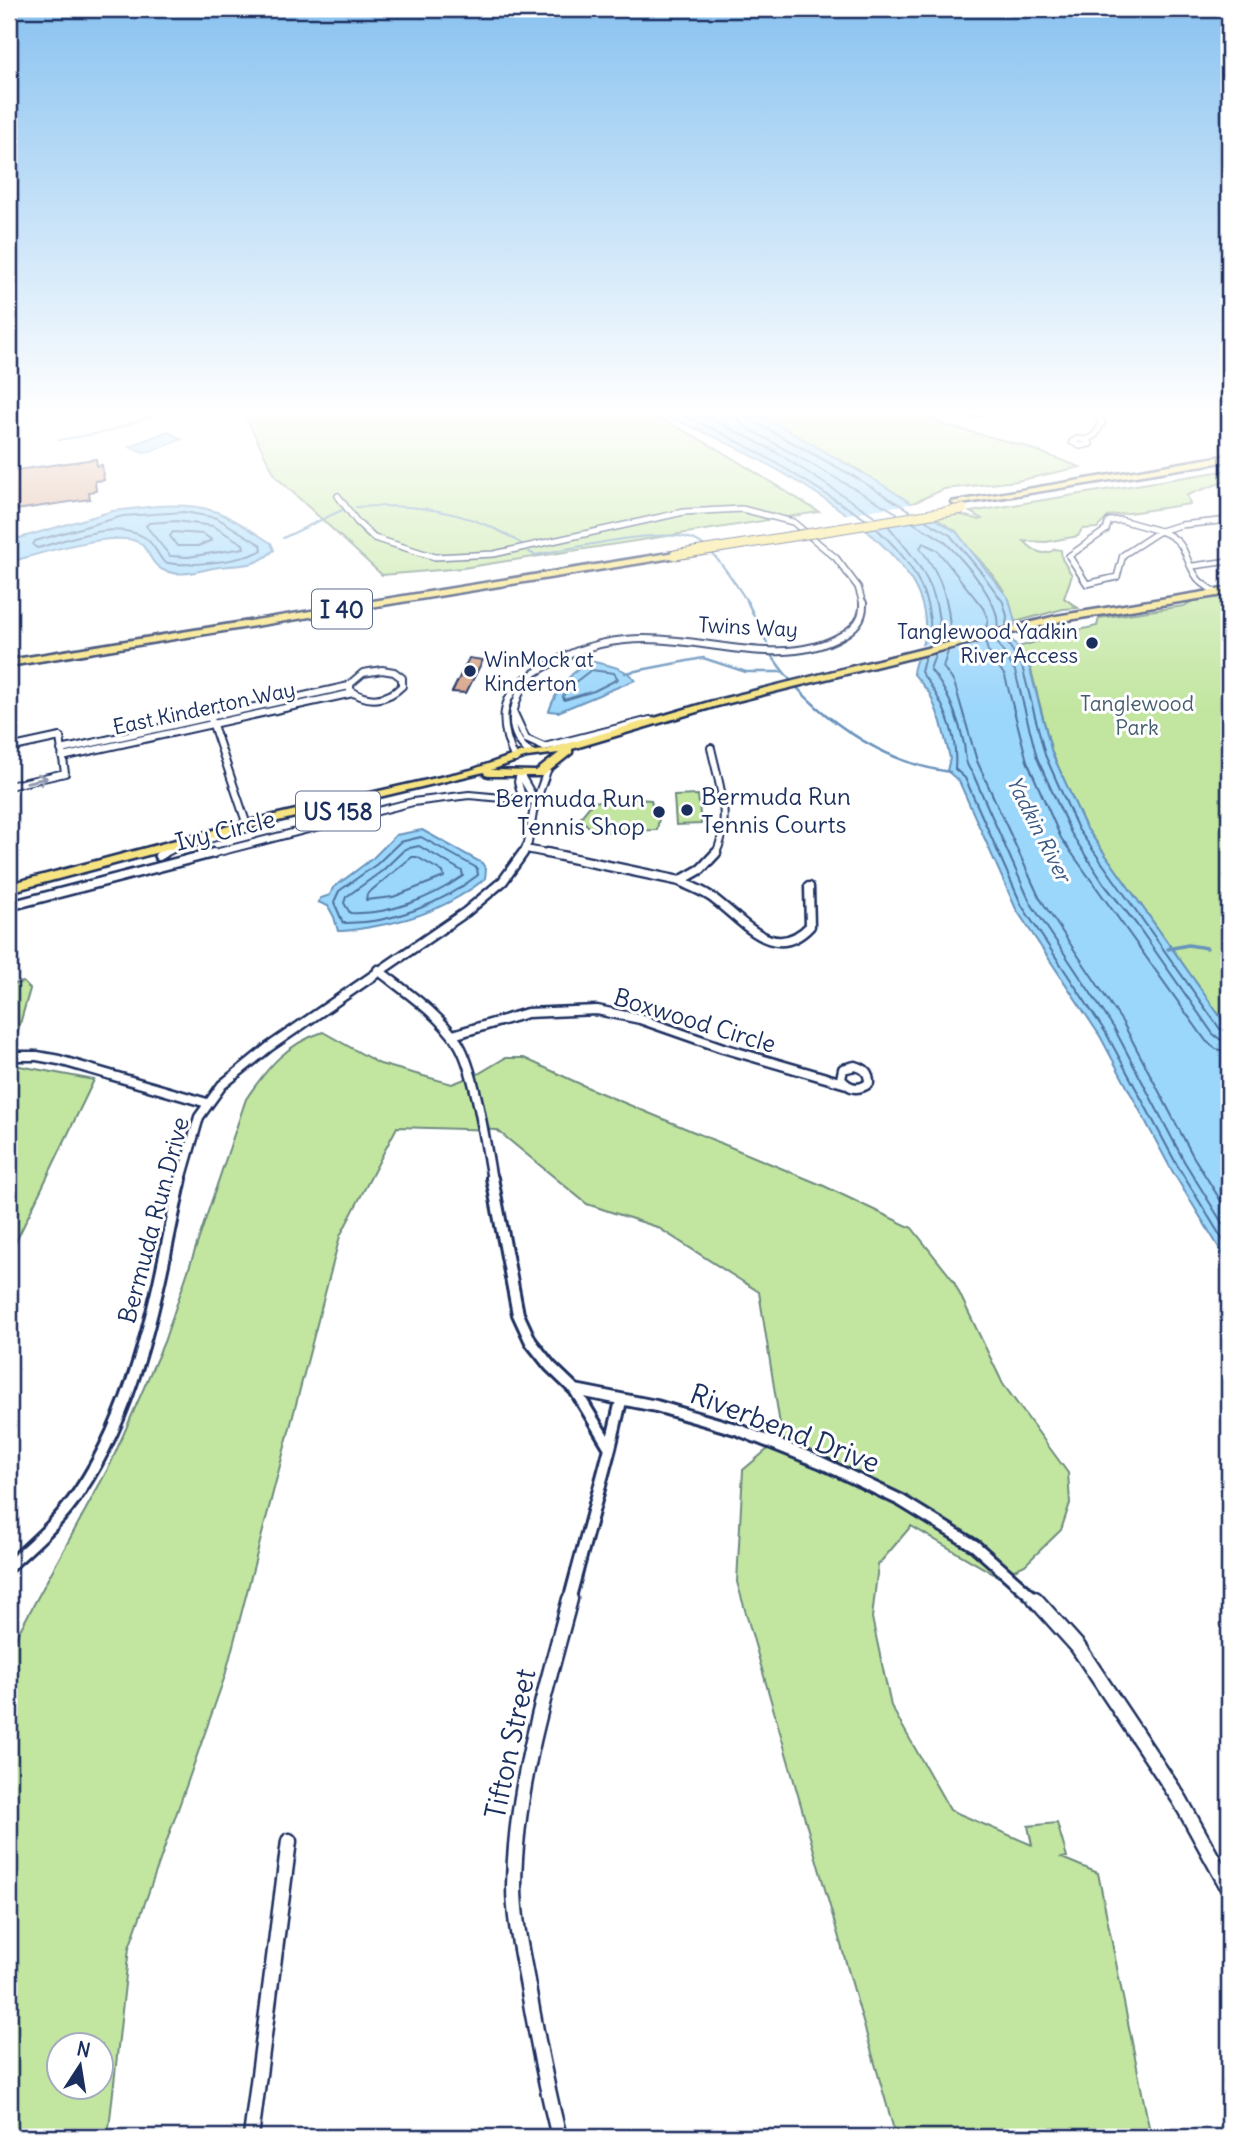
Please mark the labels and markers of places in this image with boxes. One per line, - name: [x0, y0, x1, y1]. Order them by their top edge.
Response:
- place label: Tanglewood Yadkin River Access: [897, 618, 1078, 669]
- marker: Tanglewood Yadkin River Access: [1084, 635, 1100, 651]
- place label: WinMock at Kinderton: [484, 646, 594, 697]
- marker: WinMock at Kinderton: [462, 663, 478, 679]
- place label: Bermuda Run Tennis Courts: [701, 781, 851, 839]
- place label: Bermuda Run Tennis Shop: [495, 783, 645, 841]
- marker: Bermuda Run Tennis Courts: [679, 802, 695, 818]
- marker: Bermuda Run Tennis Shop: [651, 804, 667, 820]

